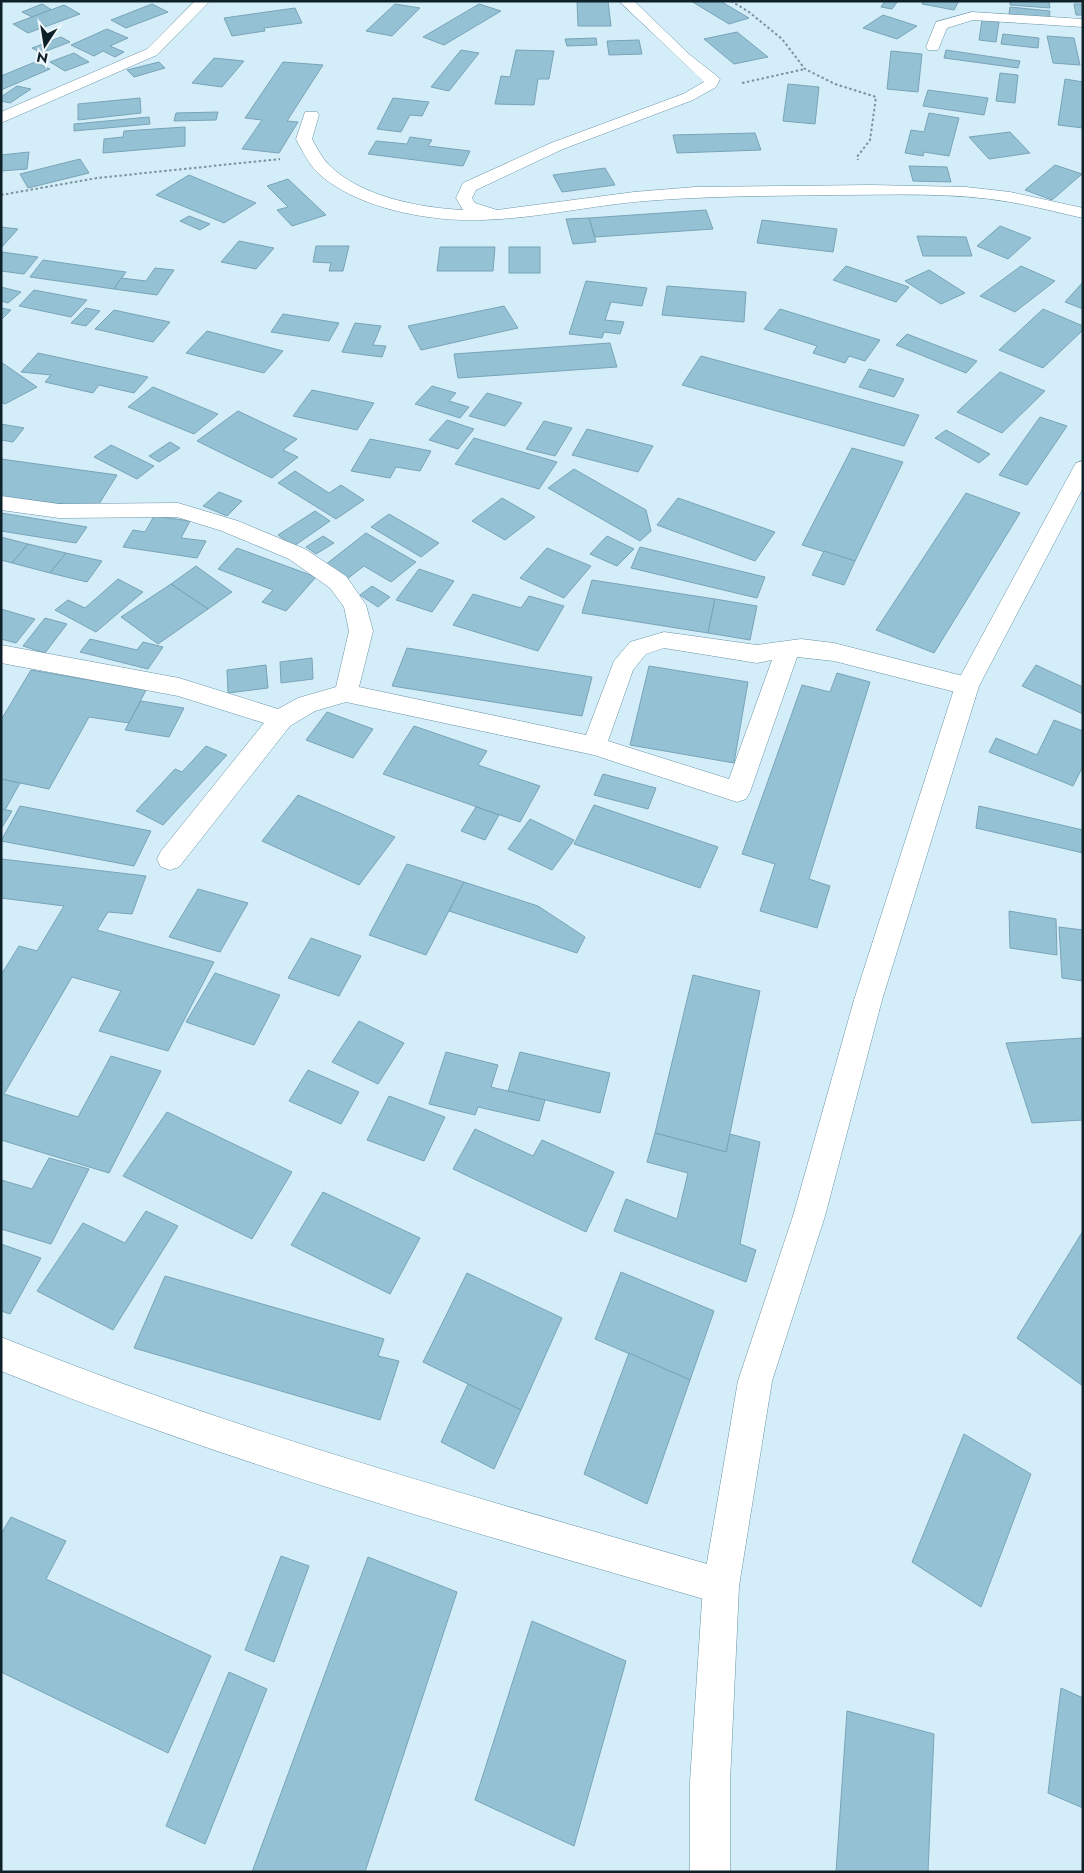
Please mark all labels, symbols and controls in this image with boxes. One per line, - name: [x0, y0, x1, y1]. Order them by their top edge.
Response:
- north arrow: [20, 20, 70, 70]
- text: N: [35, 47, 50, 69]

